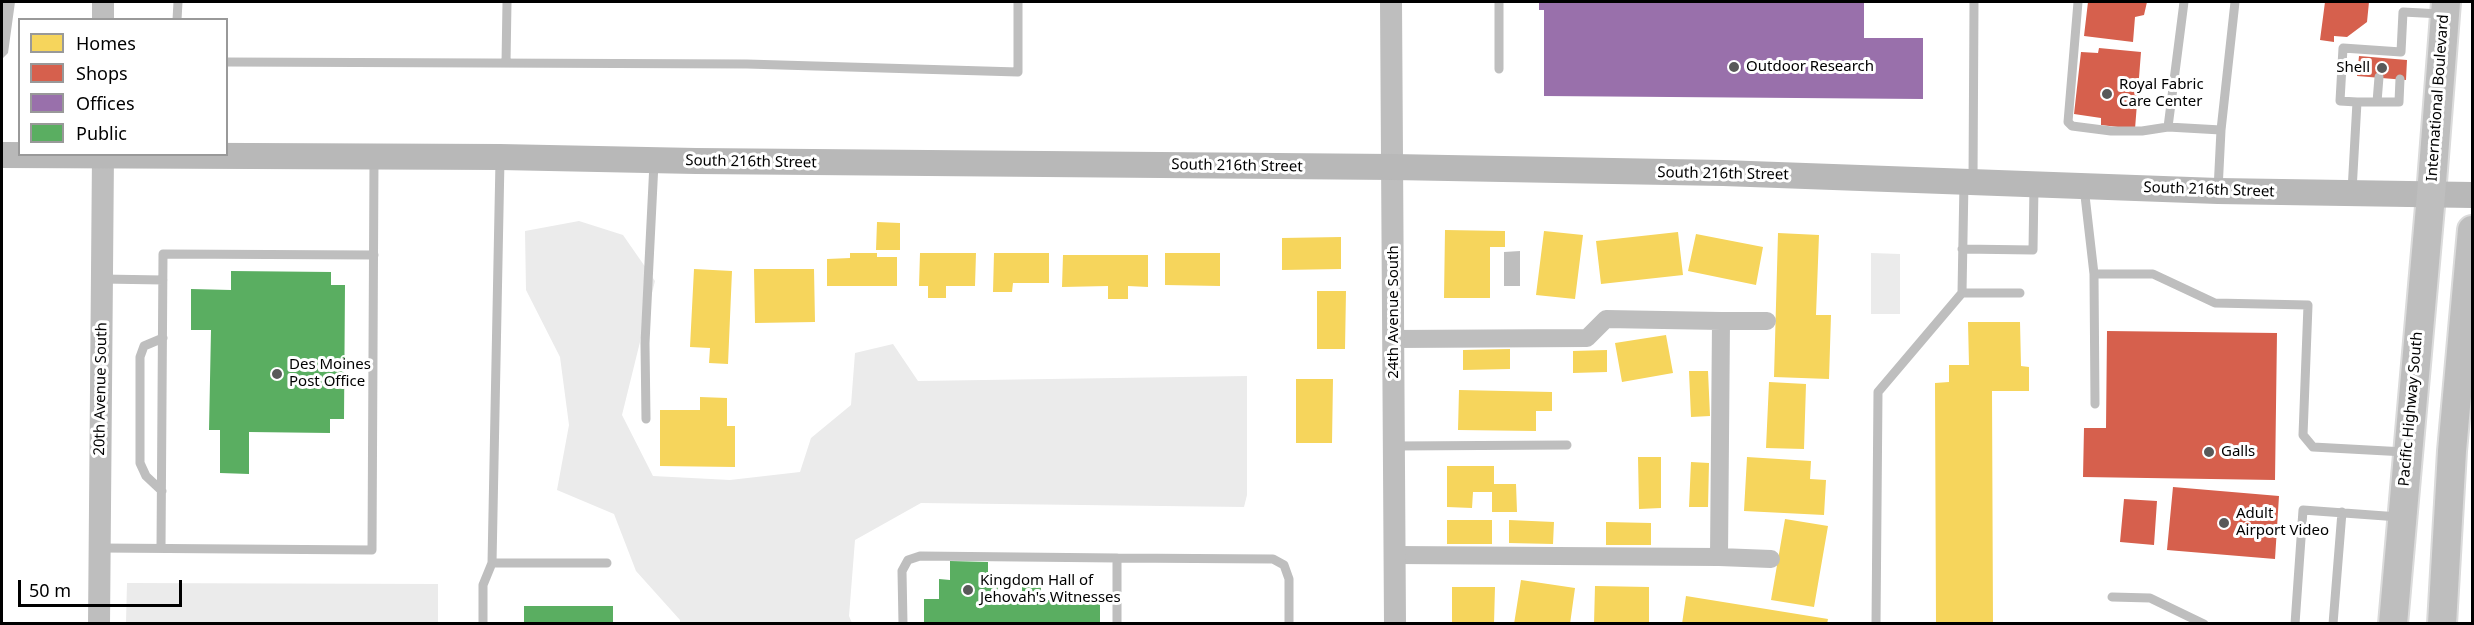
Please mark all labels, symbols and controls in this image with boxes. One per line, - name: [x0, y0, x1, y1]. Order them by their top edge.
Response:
- street label: International Boulevard: [2423, 14, 2453, 182]
- legend: [18, 18, 228, 156]
- text: Homes: [76, 31, 136, 55]
- place label: Outdoor Research: [1746, 58, 1874, 76]
- place label: Shell: [2336, 59, 2370, 77]
- marker: Outdoor Research: [1727, 60, 1741, 74]
- text: Shops: [76, 61, 128, 85]
- marker: Shell: [2375, 61, 2389, 75]
- place label: Royal Fabric Care Center: [2119, 76, 2204, 111]
- marker: Royal Fabric Care Center: [2100, 87, 2114, 101]
- text: Offices: [76, 91, 135, 115]
- text: Public: [76, 121, 127, 145]
- street label: South 216th Street: [685, 152, 817, 172]
- street label: South 216th Street: [1171, 156, 1303, 176]
- street label: South 216th Street: [1657, 164, 1789, 184]
- street label: South 216th Street: [2143, 179, 2275, 201]
- street label: 24th Avenue South: [1385, 245, 1403, 379]
- street label: 20th Avenue South: [91, 322, 111, 456]
- street label: Pacific Highway South: [2395, 331, 2427, 487]
- place label: Des Moines Post Office: [289, 356, 371, 391]
- marker: Des Moines Post Office: [270, 367, 284, 381]
- place label: Galls: [2221, 443, 2255, 461]
- marker: Galls: [2202, 445, 2216, 459]
- place label: Adult Airport Video: [2236, 505, 2329, 540]
- marker: Adult Airport Video: [2217, 516, 2231, 530]
- scale bar: [21, 568, 184, 606]
- place label: Kingdom Hall of Jehovah's Witnesses: [980, 572, 1121, 607]
- text: 50 m: [29, 578, 71, 602]
- marker: Kingdom Hall of Jehovah's Witnesses: [961, 583, 975, 597]

